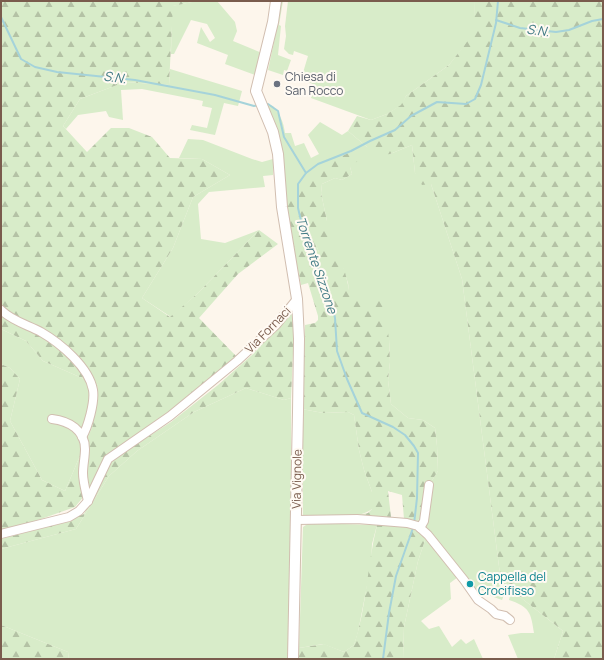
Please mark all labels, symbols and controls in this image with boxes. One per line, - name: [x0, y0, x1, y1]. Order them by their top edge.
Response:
- water label: S.N.: [525, 20, 551, 40]
- water label: S.N.: [102, 67, 128, 87]
- place label: Chiesa di San Rocco: [285, 68, 343, 99]
- marker: Chiesa di San Rocco: [272, 79, 282, 89]
- water label: Torrente Sizzone: [292, 214, 342, 317]
- street label: Via Fornaci: [241, 302, 294, 357]
- street label: Via Vignole: [287, 449, 306, 509]
- place label: Cappella del Crocifisso: [478, 568, 546, 599]
- marker: Cappella del Crocifisso: [465, 579, 475, 589]

